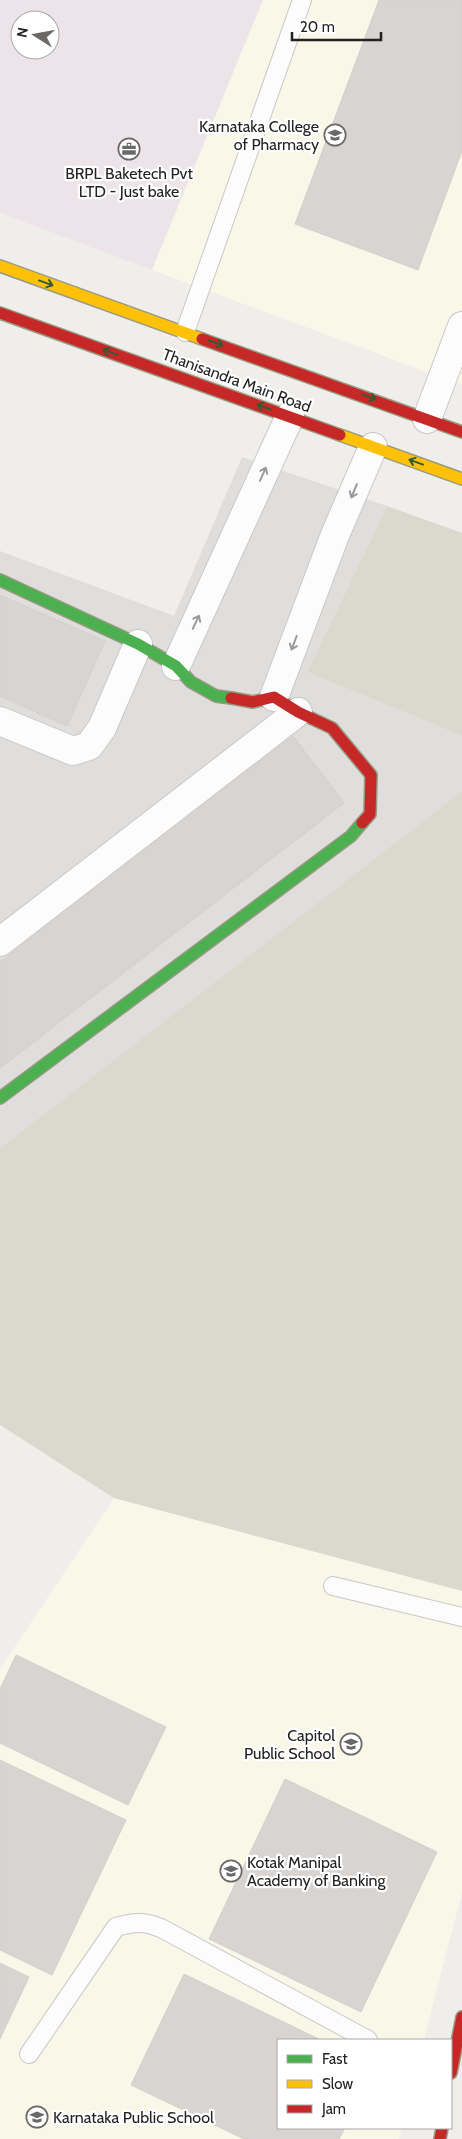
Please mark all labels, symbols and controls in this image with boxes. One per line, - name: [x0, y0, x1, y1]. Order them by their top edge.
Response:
- north arrow: [10, 10, 60, 60]
- scale bar: [292, 10, 381, 42]
- text: 20 m: [300, 18, 335, 36]
- text: N: [12, 26, 32, 39]
- place label: Karnataka College of Pharmacy: [199, 117, 319, 154]
- school or university icon: Karnataka College of Pharmacy: [323, 123, 347, 147]
- office icon: BRPL Baketech Pvt LTD - Just bake: [117, 137, 141, 161]
- place label: BRPL Baketech Pvt LTD - Just bake: [65, 164, 193, 201]
- one-way arrow: [38, 279, 53, 288]
- one-way arrow: [207, 339, 223, 348]
- street label: Thanisandra Main Road: [160, 345, 314, 416]
- one-way arrow: [103, 347, 119, 357]
- one-way arrow: [360, 393, 376, 402]
- one-way arrow: [256, 402, 272, 411]
- one-way arrow: [409, 457, 424, 466]
- one-way arrow: [259, 467, 269, 482]
- one-way arrow: [349, 483, 359, 498]
- one-way arrow: [191, 615, 201, 630]
- one-way arrow: [289, 635, 298, 650]
- place label: Capitol Public School: [244, 1726, 335, 1763]
- school or university icon: Capitol Public School: [339, 1732, 363, 1756]
- place label: Kotak Manipal Academy of Banking: [247, 1853, 386, 1890]
- school or university icon: Kotak Manipal Academy of Banking: [219, 1859, 243, 1883]
- legend: [277, 2039, 452, 2129]
- text: Fast: [322, 2050, 347, 2068]
- text: Slow: [322, 2075, 353, 2093]
- text: Jam: [321, 2100, 346, 2118]
- school or university icon: Karnataka Public School: [25, 2105, 49, 2129]
- place label: Karnataka Public School: [53, 2108, 214, 2127]

